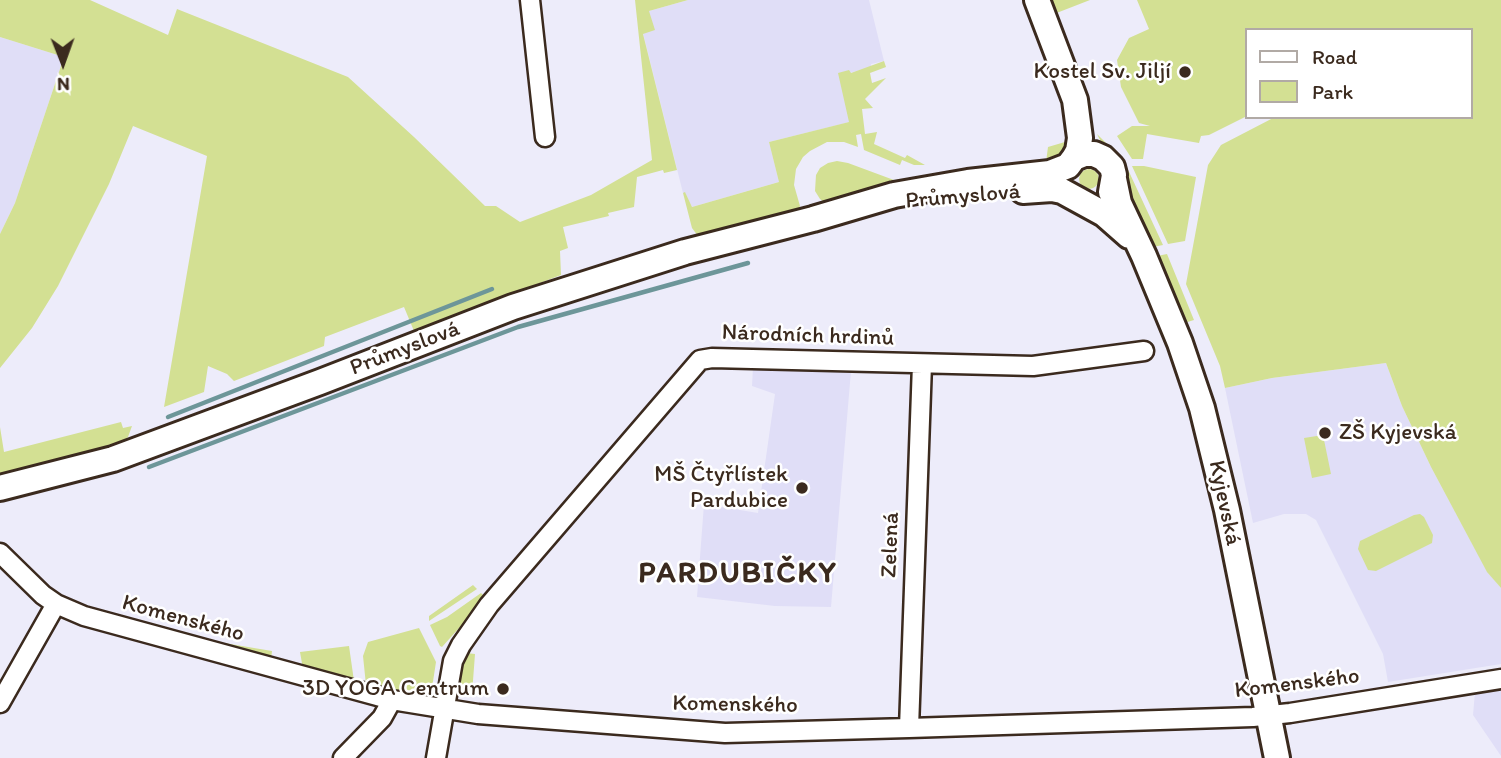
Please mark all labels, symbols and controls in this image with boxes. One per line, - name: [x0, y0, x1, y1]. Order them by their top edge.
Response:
- north arrow: [28, 28, 98, 98]
- legend: [1246, 28, 1473, 119]
- text: Road: [1312, 44, 1357, 69]
- place label: Kostel Sv. Jiljí: [1034, 58, 1171, 86]
- marker: Kostel Sv. Jiljí: [1177, 64, 1193, 80]
- text: N: [57, 73, 70, 96]
- text: Park: [1312, 79, 1353, 104]
- street label: Průmyslová: [904, 178, 1022, 216]
- street label: Průmyslová: [346, 315, 464, 383]
- street label: Národních hrdinů: [721, 319, 895, 353]
- place label: ZŠ Kyjevská: [1339, 419, 1457, 447]
- marker: ZŠ Kyjevská: [1317, 425, 1333, 441]
- street label: Kyjevská: [1202, 458, 1246, 548]
- place label: MŠ Čtyřlístek Pardubice: [654, 461, 788, 515]
- marker: MŠ Čtyřlístek Pardubice: [794, 480, 810, 496]
- street label: Zelená: [876, 512, 906, 578]
- district label: PARDUBIČKY: [640, 556, 836, 592]
- street label: Komenského: [119, 589, 247, 649]
- street label: Komenského: [1233, 663, 1361, 705]
- place label: 3D YOGA Centrum: [302, 675, 489, 703]
- marker: 3D YOGA Centrum: [495, 681, 511, 697]
- street label: Komenského: [672, 690, 798, 720]

